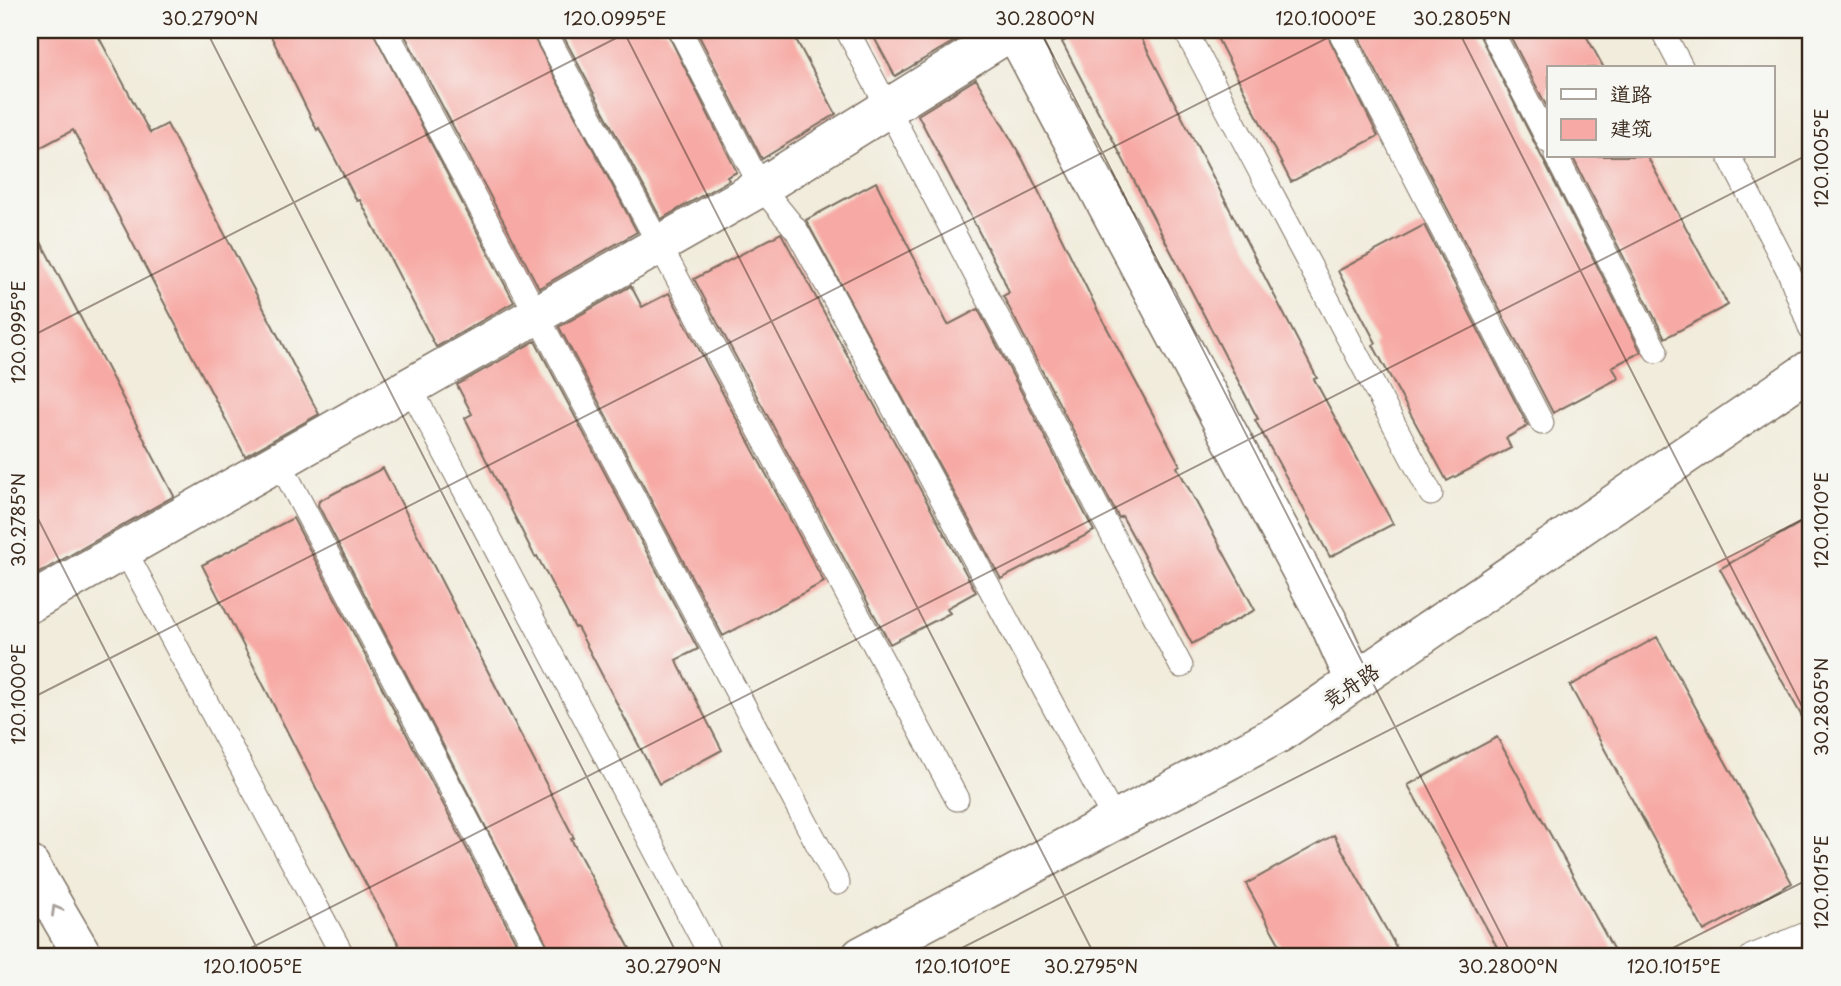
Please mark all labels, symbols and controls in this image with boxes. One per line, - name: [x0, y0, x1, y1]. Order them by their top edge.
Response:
- text: 30.2790°N: [161, 4, 259, 31]
- text: 120.0995°E: [564, 4, 666, 31]
- text: 30.2800°N: [995, 4, 1095, 31]
- text: 120.1000°E: [1275, 4, 1377, 31]
- text: 30.2805°N: [1413, 4, 1511, 31]
- legend: [1547, 66, 1774, 158]
- text: 道路: [1610, 77, 1652, 109]
- text: 120.1005°E: [1807, 109, 1834, 208]
- text: 建筑: [1610, 111, 1652, 143]
- text: 120.0995°E: [4, 281, 31, 383]
- text: 120.1010°E: [1807, 472, 1834, 568]
- text: 30.2785°N: [4, 473, 31, 567]
- text: 120.1000°E: [4, 643, 31, 745]
- street label: 竞舟路: [1315, 654, 1385, 716]
- text: 30.2805°N: [1807, 658, 1834, 756]
- text: 120.1015°E: [1807, 835, 1834, 929]
- one-way arrow: [51, 905, 64, 918]
- text: 120.1005°E: [204, 952, 303, 979]
- text: 30.2790°N: [624, 952, 722, 979]
- text: 120.1010°E: [915, 952, 1011, 979]
- text: 30.2795°N: [1044, 952, 1138, 979]
- text: 30.2800°N: [1458, 952, 1558, 979]
- text: 120.1015°E: [1627, 952, 1721, 979]

